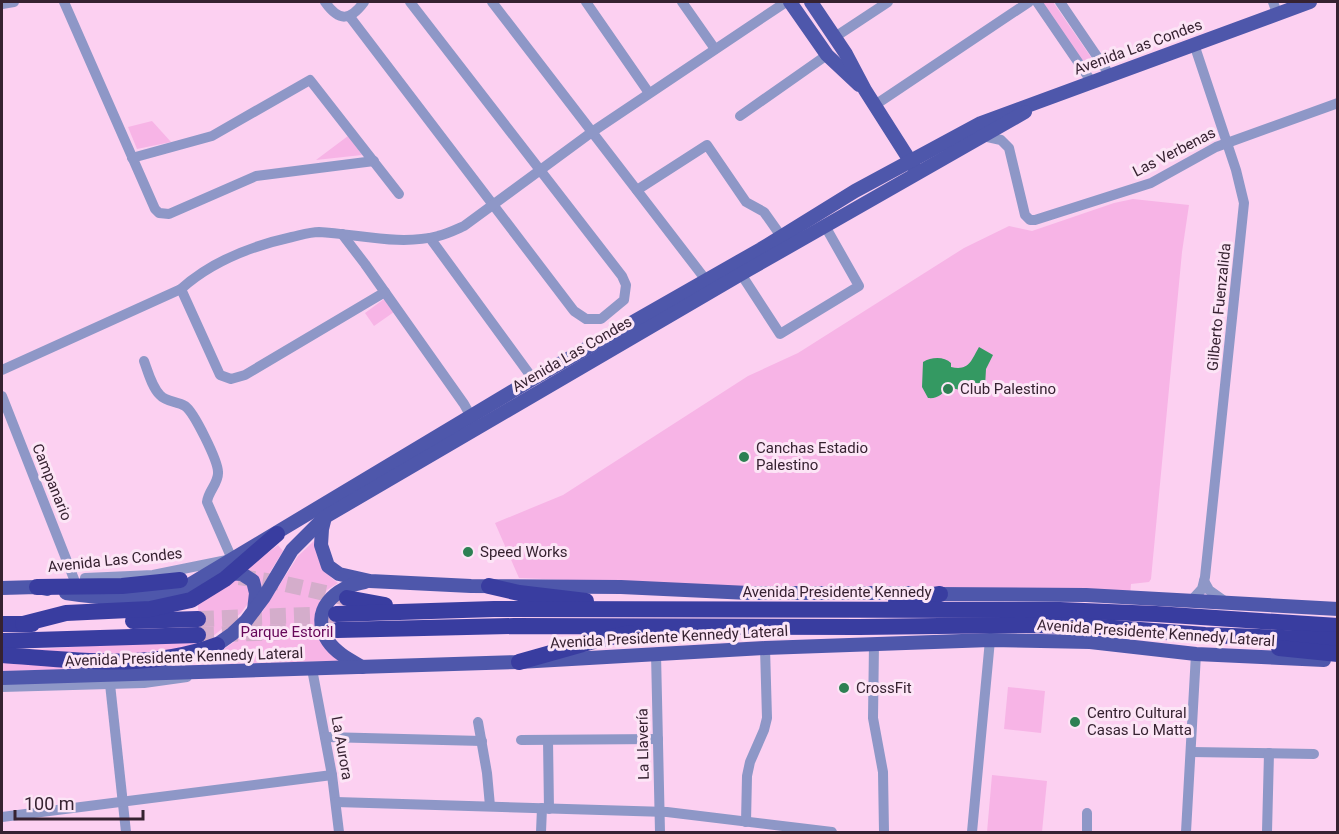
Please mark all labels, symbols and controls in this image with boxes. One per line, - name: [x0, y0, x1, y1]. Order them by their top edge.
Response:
- street label: Avenida Las Condes: [1071, 15, 1205, 79]
- street label: Las Verbenas: [1130, 123, 1218, 181]
- street label: Gilberto Fuenzalida: [1203, 242, 1235, 372]
- street label: Avenida Las Condes: [509, 312, 635, 396]
- place label: Club Palestino: [960, 380, 1056, 398]
- marker: Club Palestino: [941, 382, 955, 396]
- place label: Canchas Estadio Palestino: [756, 439, 868, 474]
- street label: Campanario: [28, 441, 76, 523]
- marker: Canchas Estadio Palestino: [737, 450, 751, 464]
- place label: Speed Works: [480, 543, 567, 561]
- street label: Avenida Las Condes: [47, 544, 183, 576]
- marker: Speed Works: [461, 545, 475, 559]
- street label: Avenida Presidente Kennedy: [742, 583, 932, 601]
- street label: Avenida Presidente Kennedy Lateral: [1036, 616, 1276, 650]
- street label: Avenida Presidente Kennedy Lateral: [549, 622, 789, 652]
- park label: Parque Estoril: [241, 623, 333, 641]
- street label: Avenida Presidente Kennedy Lateral: [65, 644, 303, 670]
- place label: CrossFit: [856, 679, 912, 697]
- marker: CrossFit: [837, 681, 851, 695]
- place label: Centro Cultural Casas Lo Matta: [1087, 704, 1192, 739]
- street label: La Llavería: [633, 708, 653, 780]
- street label: La Aurora: [328, 715, 356, 781]
- marker: Centro Cultural Casas Lo Matta: [1068, 715, 1082, 729]
- scale bar: [15, 783, 142, 821]
- text: 100 m: [24, 793, 75, 814]

